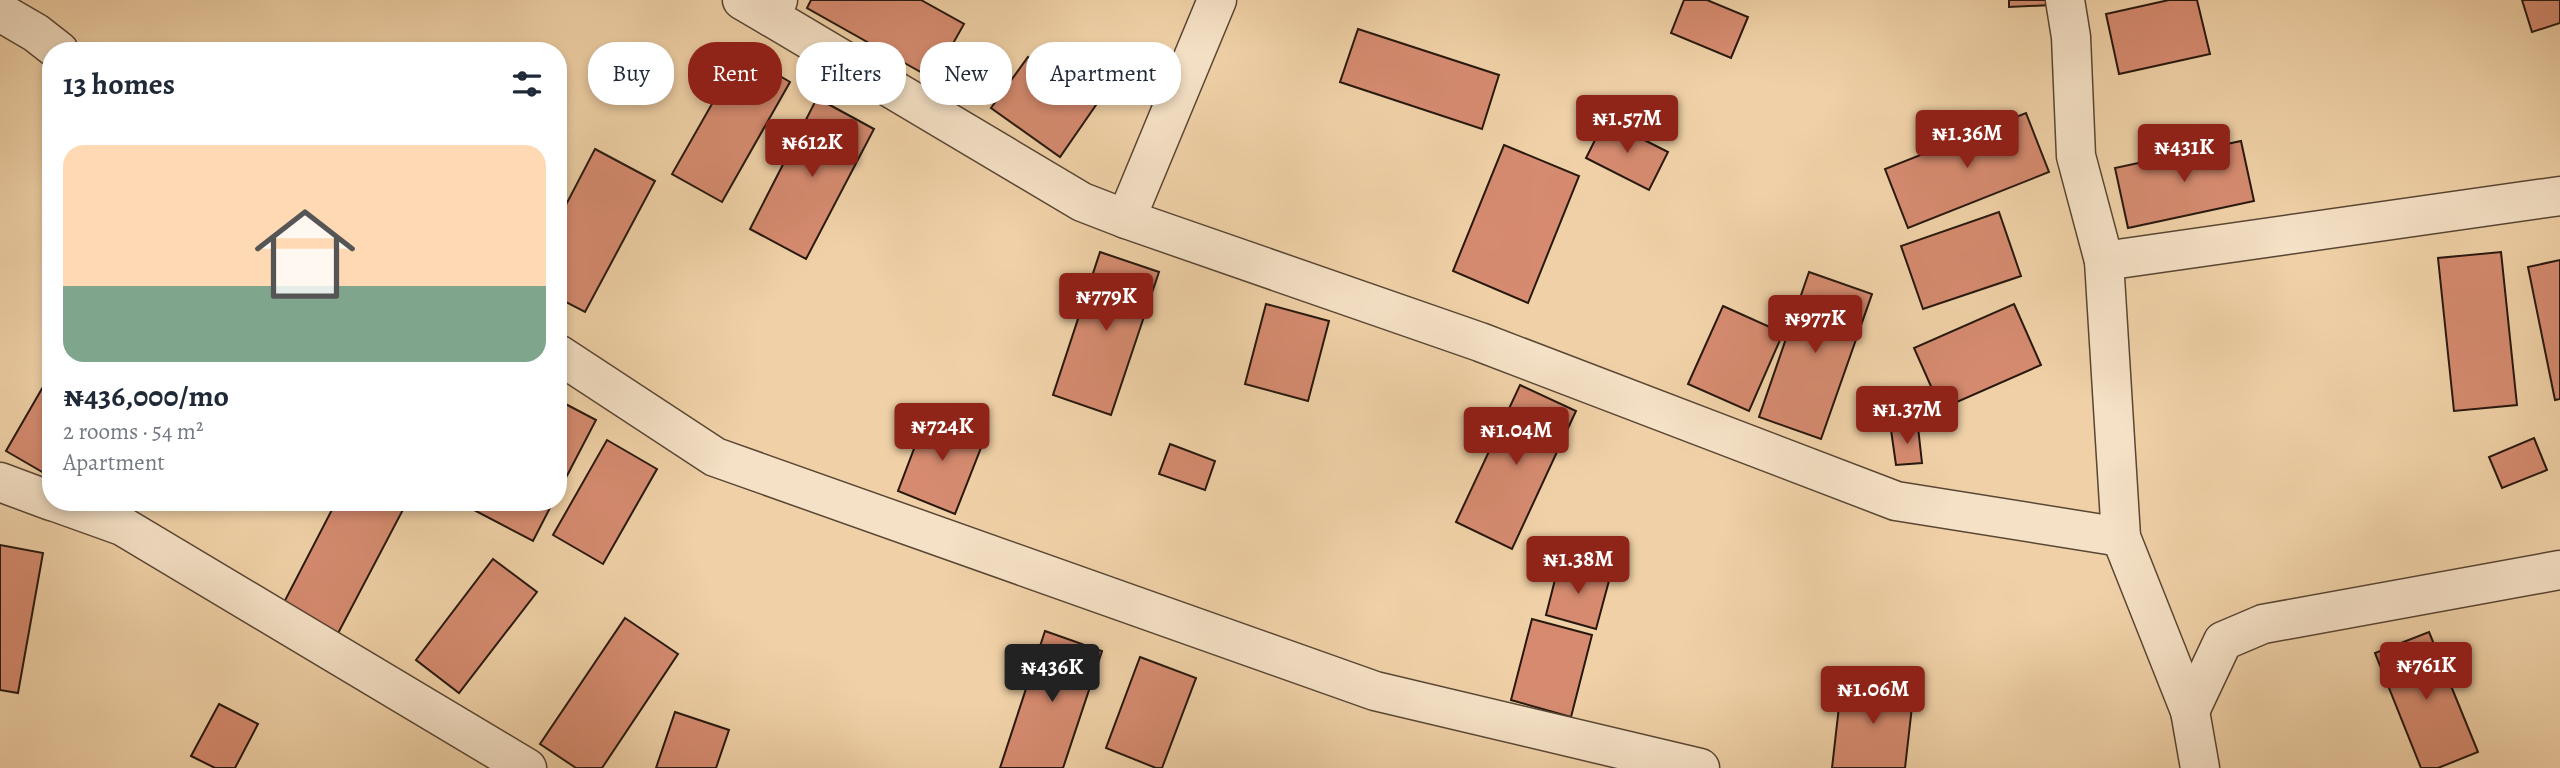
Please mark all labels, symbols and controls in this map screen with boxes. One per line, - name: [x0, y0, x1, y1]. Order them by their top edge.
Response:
- chip: Buy: [588, 42, 674, 105]
- chip: Rent: [688, 42, 782, 105]
- chip: Filters: [796, 42, 906, 105]
- chip: New: [920, 42, 1012, 105]
- chip: Apartment: [1026, 42, 1181, 105]
- text: 13 homes: [63, 64, 175, 104]
- icon: filters: [508, 65, 546, 103]
- pin: ₦1.57M: [1570, 96, 1684, 155]
- text: ₦1.57M: [1592, 102, 1662, 133]
- pin: ₦1.36M: [1910, 110, 2024, 170]
- text: ₦1.36M: [1932, 117, 2002, 148]
- pin: ₦612K: [763, 120, 861, 179]
- pin: ₦431K: [2135, 124, 2233, 184]
- text: ₦612K: [781, 126, 843, 157]
- text: ₦431K: [2154, 131, 2214, 162]
- icon: home: [242, 191, 368, 317]
- pin: ₦779K: [1057, 274, 1155, 333]
- text: ₦779K: [1075, 280, 1137, 311]
- pin: ₦977K: [1766, 296, 1864, 355]
- text: ₦977K: [1784, 302, 1846, 333]
- text: ₦436,000/mo: [63, 376, 229, 416]
- pin: ₦1.37M: [1850, 386, 1964, 446]
- text: ₦1.37M: [1872, 393, 1942, 424]
- pin: ₦724K: [893, 404, 991, 463]
- pin: ₦1.04M: [1459, 407, 1573, 467]
- text: ₦724K: [910, 410, 974, 441]
- text: ₦1.04M: [1480, 414, 1552, 445]
- text: 2 rooms · 54 m²: [63, 416, 204, 447]
- text: Apartment: [63, 447, 165, 478]
- pin: ₦1.38M: [1521, 536, 1635, 596]
- text: ₦1.38M: [1542, 543, 1614, 574]
- pin: ₦761K: [2377, 642, 2475, 702]
- pin: ₦436K: [1003, 644, 1101, 704]
- text: ₦761K: [2396, 649, 2456, 680]
- text: ₦436K: [1021, 651, 1083, 682]
- pin: ₦1.06M: [1816, 666, 1930, 726]
- text: ₦1.06M: [1837, 673, 1909, 704]

